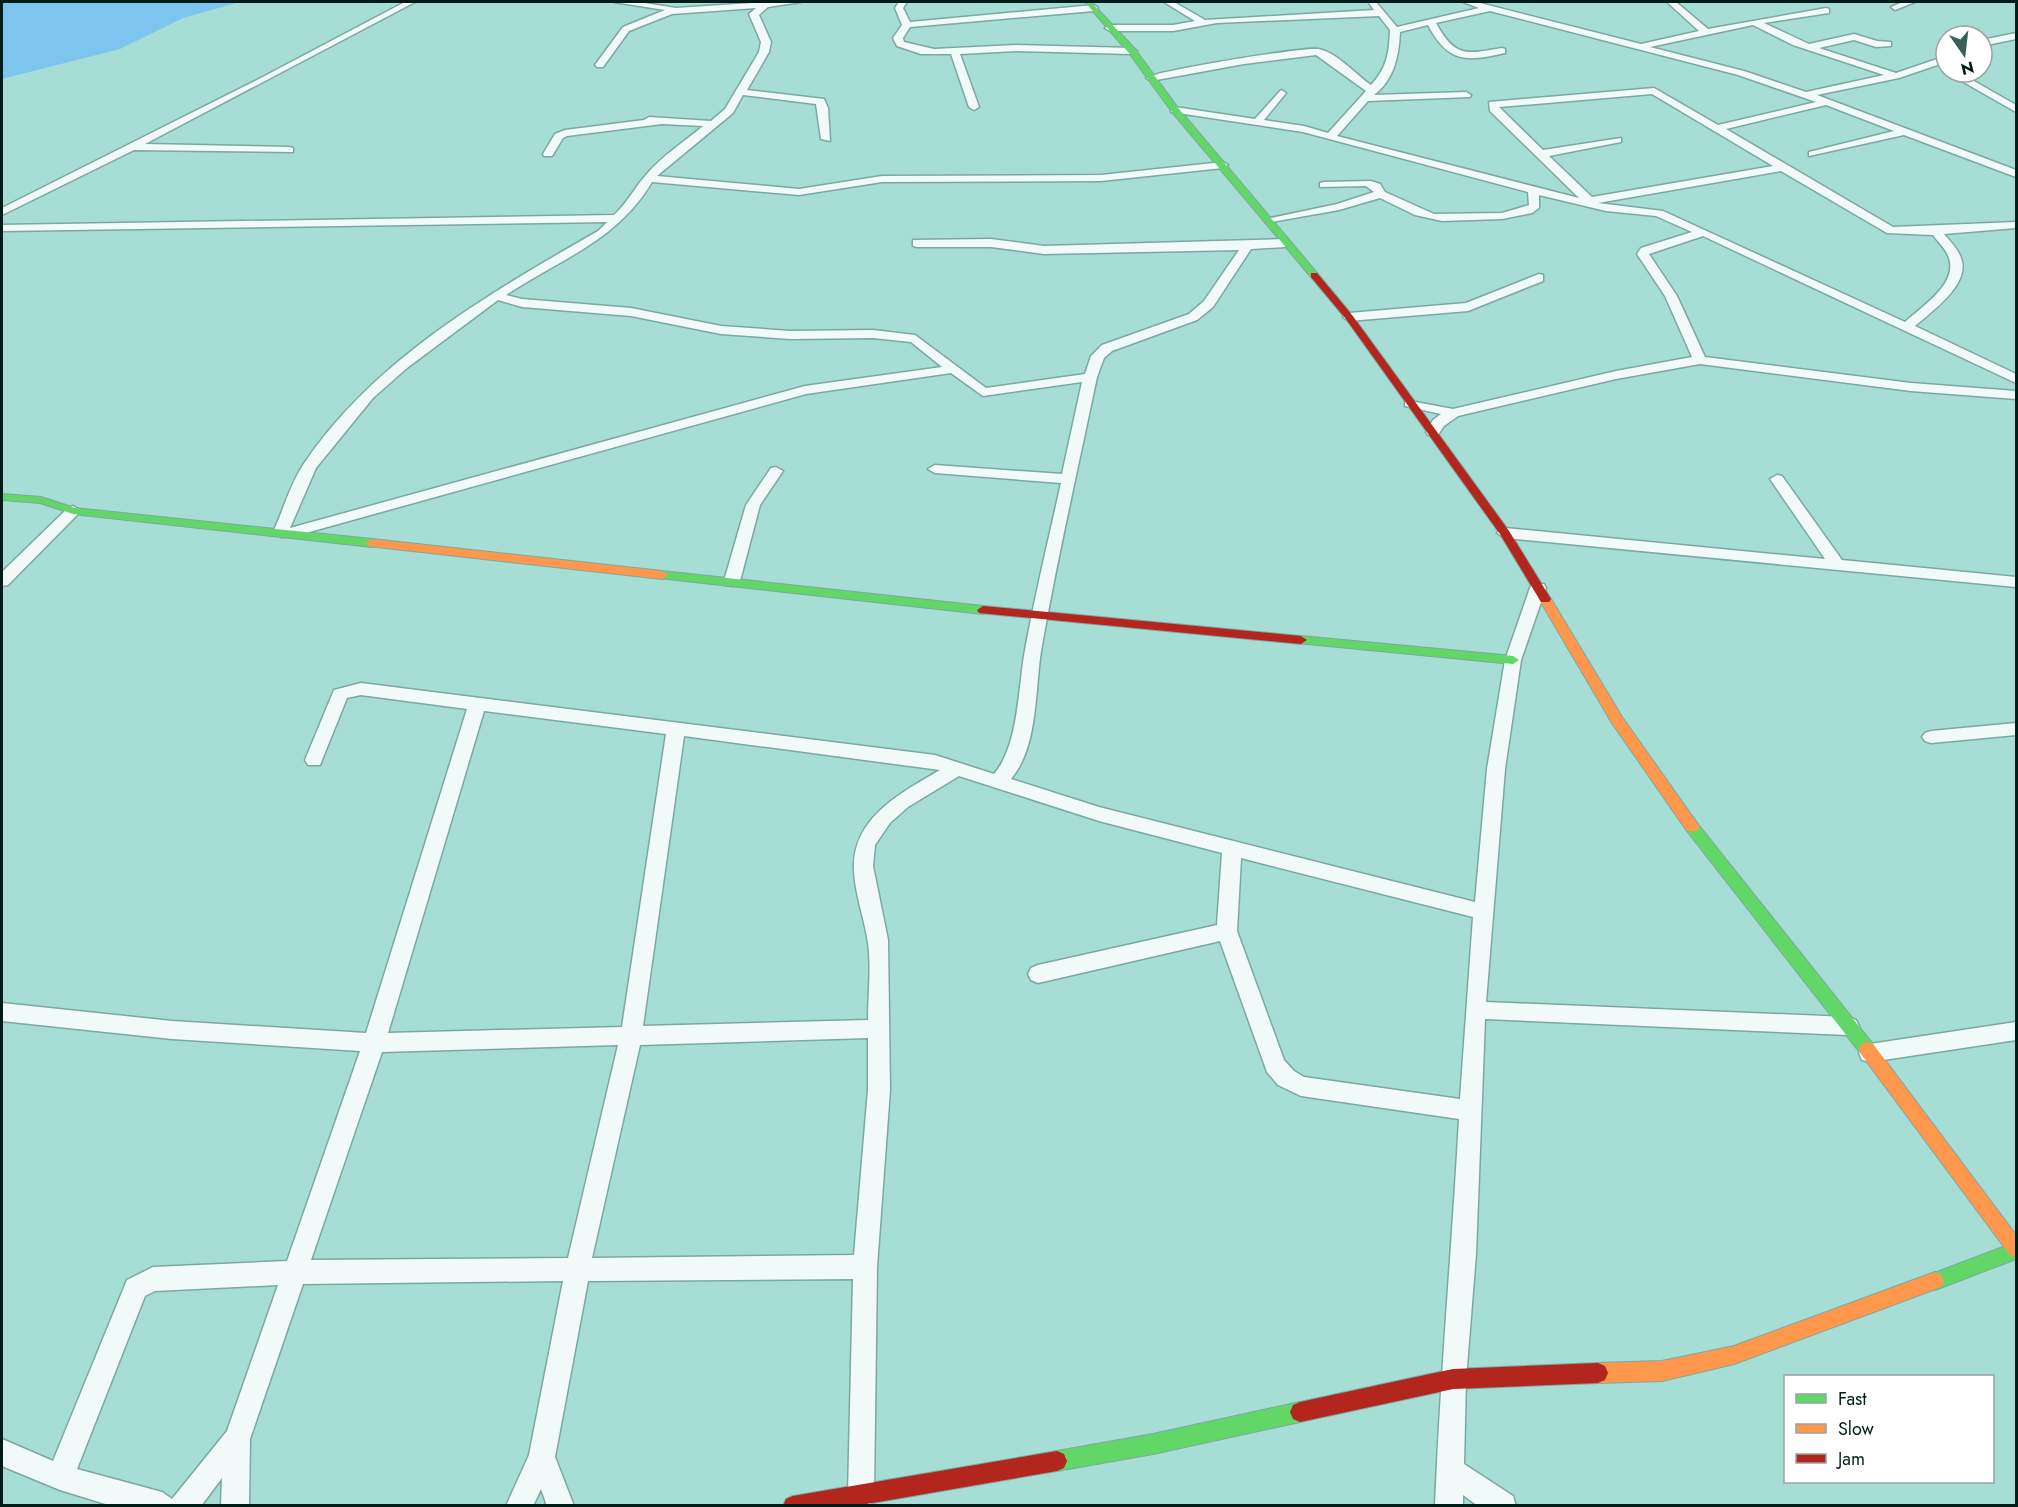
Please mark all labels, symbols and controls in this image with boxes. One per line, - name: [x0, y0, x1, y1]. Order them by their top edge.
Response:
- north arrow: [1934, 24, 1994, 84]
- text: N: [1959, 55, 1976, 81]
- legend: [1784, 1375, 1994, 1483]
- text: Fast: [1838, 1386, 1867, 1412]
- text: Slow: [1838, 1416, 1875, 1442]
- text: Jam: [1836, 1446, 1865, 1472]

